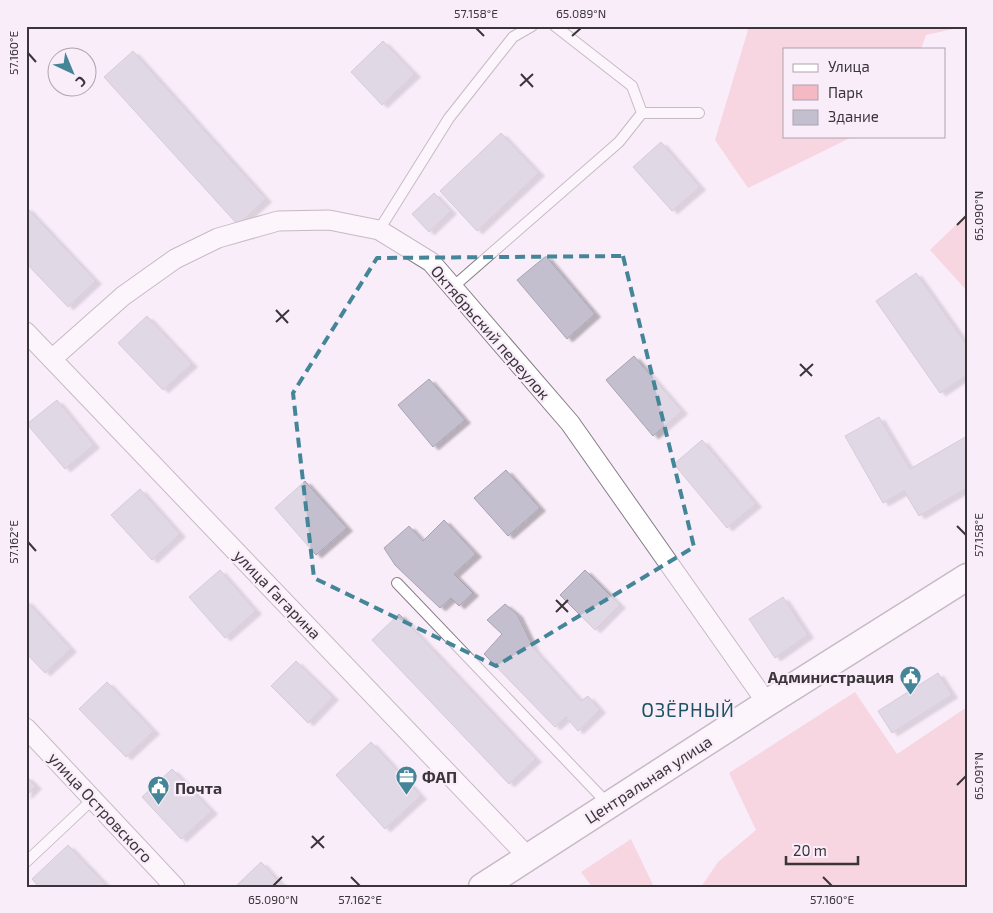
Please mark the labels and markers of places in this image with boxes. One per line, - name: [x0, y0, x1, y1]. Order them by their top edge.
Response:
- public building icon: Администрация: [898, 664, 922, 695]
- place label: Администрация: [768, 667, 894, 686]
- office icon: ФАП: [394, 764, 418, 795]
- place label: ФАП: [422, 767, 457, 786]
- public building icon: Почта: [147, 775, 171, 806]
- place label: Почта: [175, 778, 222, 797]

